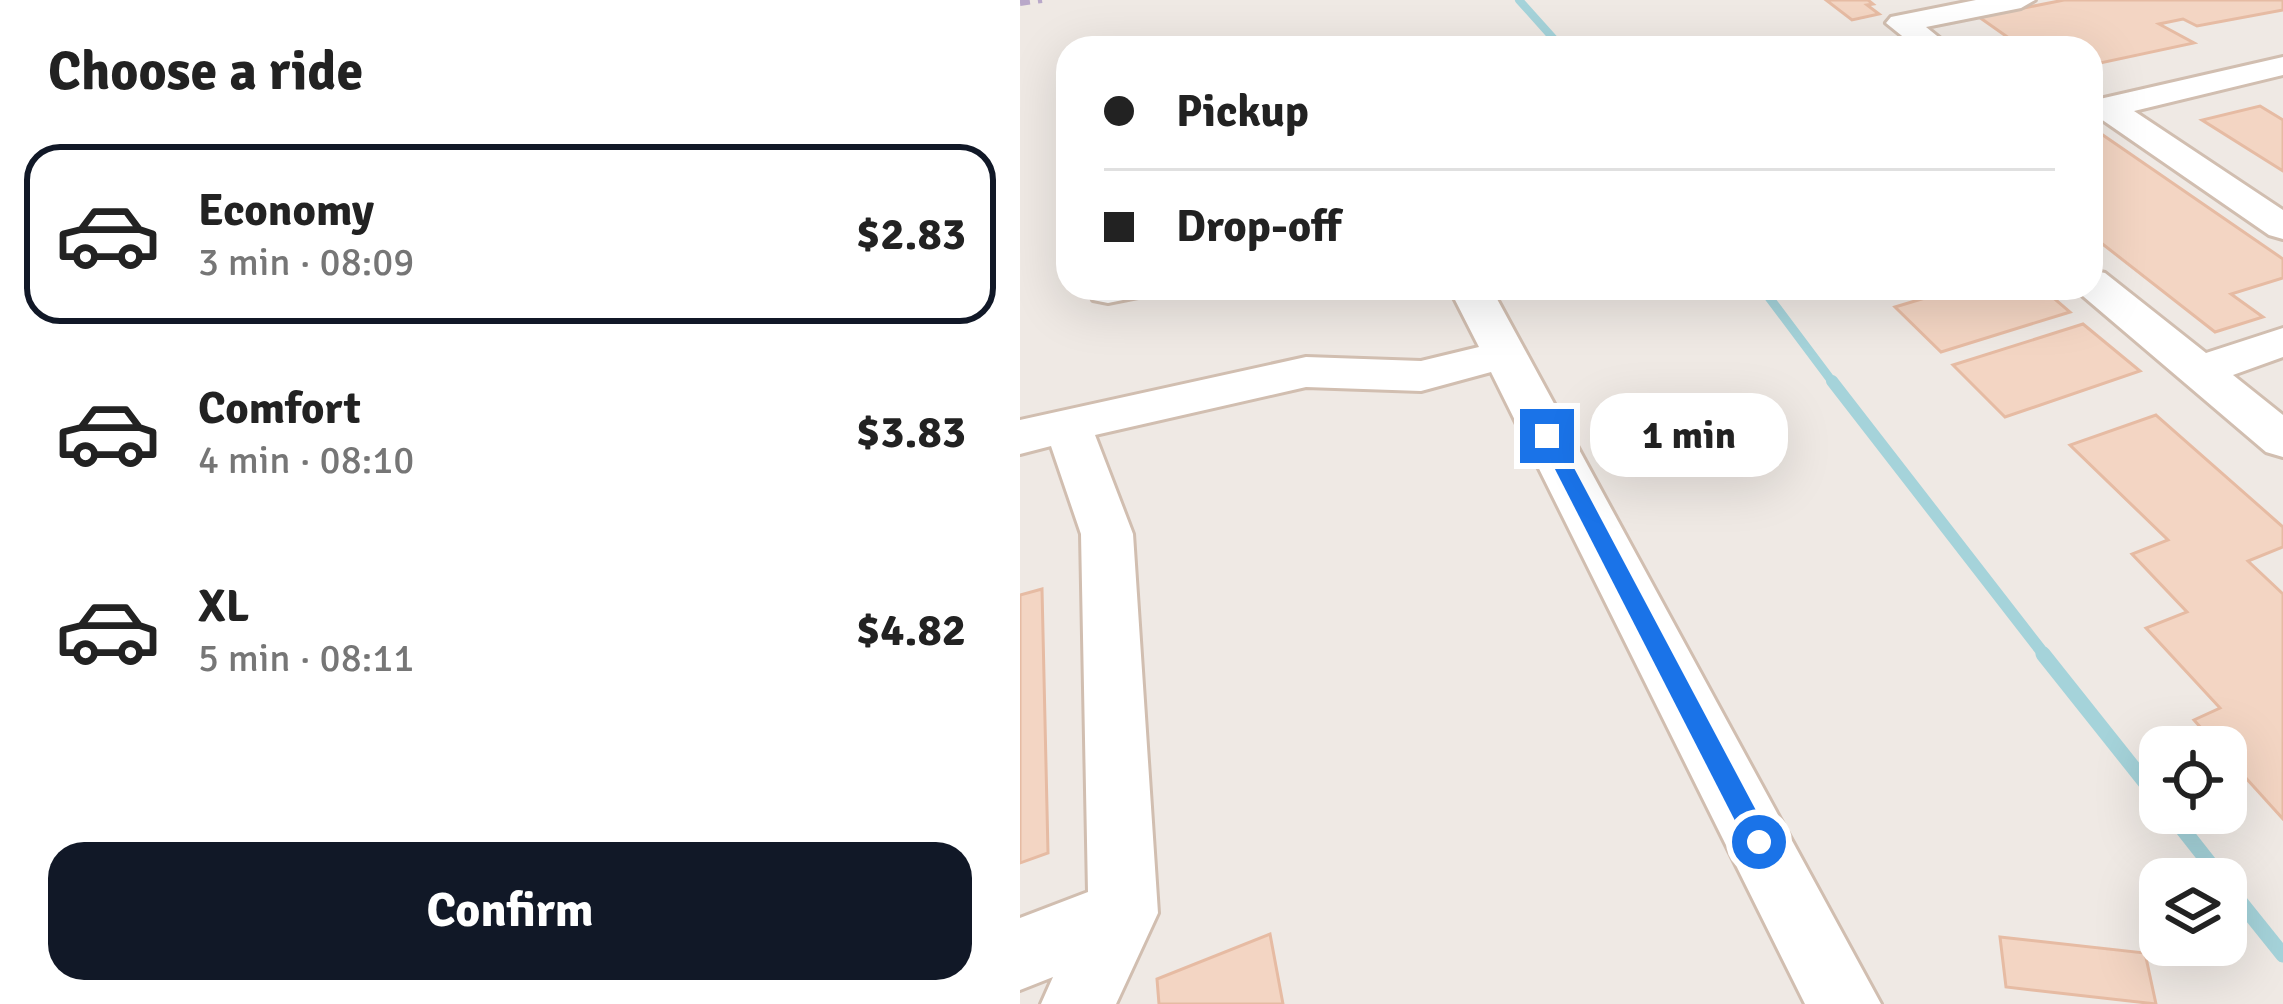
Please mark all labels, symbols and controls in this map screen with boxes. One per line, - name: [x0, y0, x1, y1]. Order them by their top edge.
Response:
- text: Choose a ride: [48, 38, 363, 105]
- text: Pickup: [1176, 84, 1309, 139]
- icon: car: [54, 180, 162, 288]
- text: Economy: [198, 183, 374, 238]
- text: Drop-off: [1176, 199, 1341, 254]
- text: $2.83: [856, 207, 966, 262]
- text: 3 min · 08:09: [198, 238, 414, 286]
- icon: car: [54, 378, 162, 486]
- text: Comfort: [198, 381, 361, 436]
- callout: 1 min: [1589, 394, 1787, 478]
- text: $3.83: [856, 405, 966, 460]
- route end: [1520, 409, 1574, 463]
- text: 1 min: [1642, 411, 1736, 459]
- text: 4 min · 08:10: [198, 436, 414, 484]
- icon: car: [54, 576, 162, 684]
- text: XL: [198, 579, 249, 634]
- text: $4.82: [856, 603, 966, 658]
- text: 5 min · 08:11: [198, 634, 414, 682]
- map controls: [2139, 726, 2247, 966]
- button: locate: [2139, 726, 2247, 834]
- route start: [1732, 815, 1786, 869]
- button: Confirm: [48, 842, 972, 980]
- button: layers: [2139, 858, 2247, 966]

